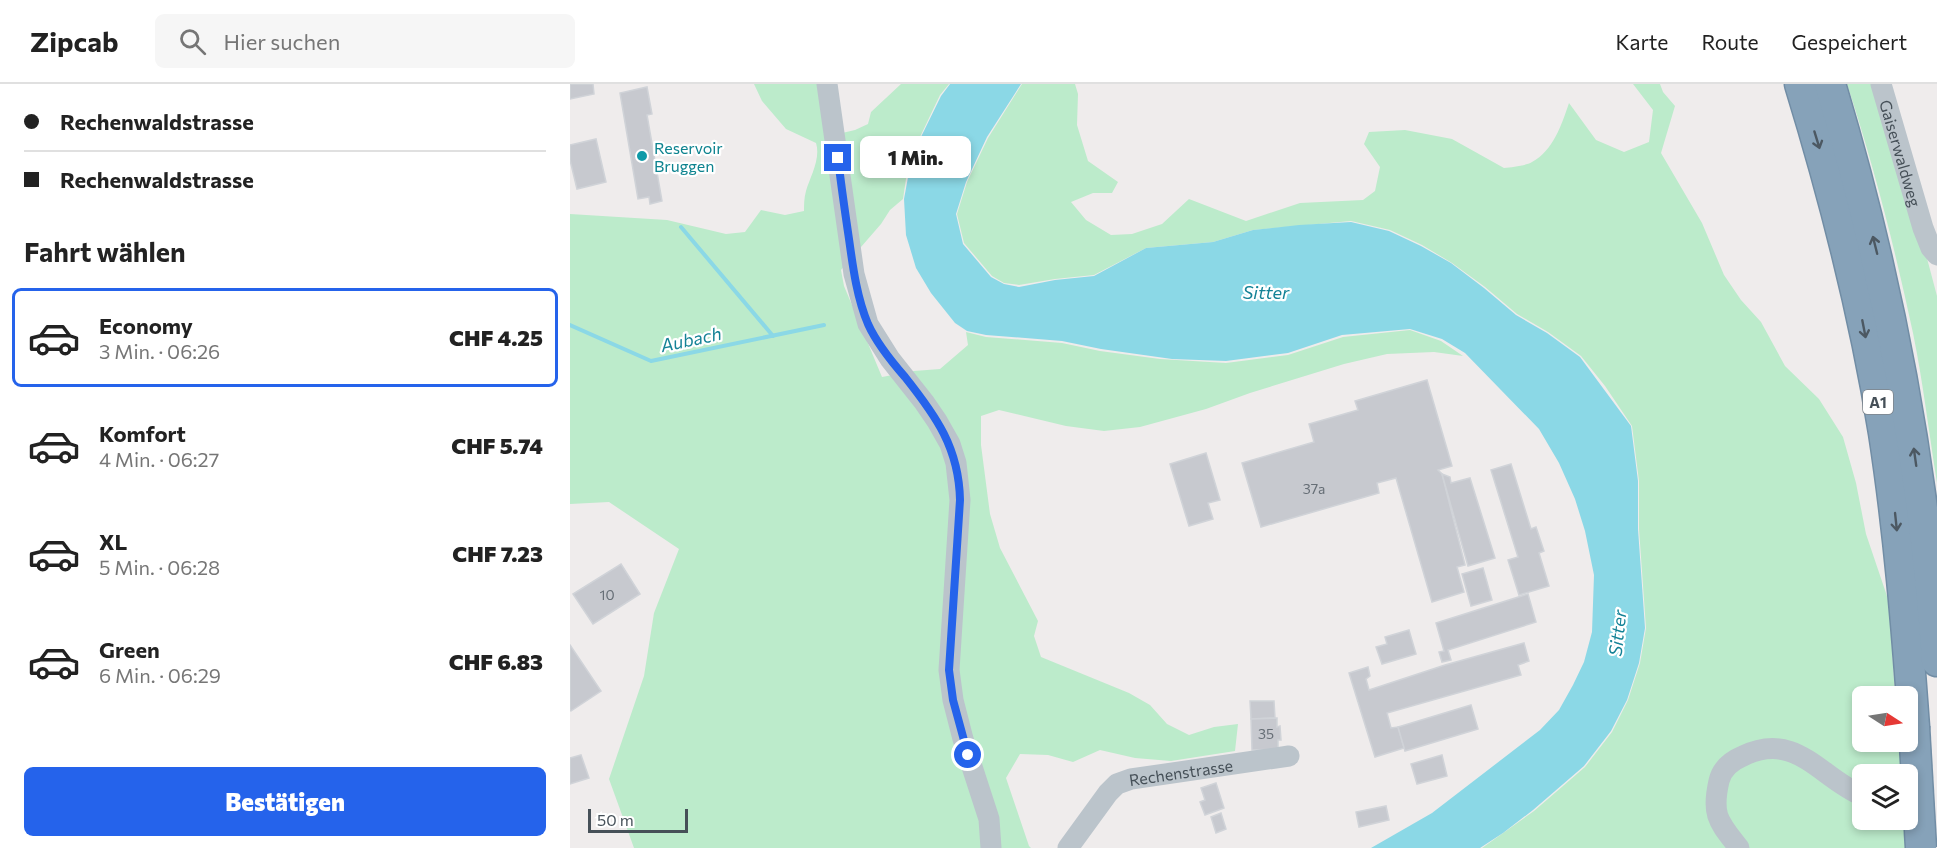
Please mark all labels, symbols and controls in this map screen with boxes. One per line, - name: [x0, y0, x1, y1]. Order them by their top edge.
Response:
- search box: [155, 14, 575, 68]
- text: Zipcab: [30, 24, 119, 58]
- icon: search: [176, 25, 209, 58]
- text: Hier suchen: [224, 28, 340, 55]
- text: Karte: [1615, 29, 1668, 54]
- text: Route: [1701, 29, 1759, 54]
- text: Gespeichert: [1792, 29, 1907, 54]
- street label: Gaiserwaldweg: [1877, 97, 1926, 209]
- text: Rechenwaldstrasse: [60, 108, 254, 135]
- one-way arrow: [1813, 130, 1824, 149]
- callout: 1 Min.: [859, 137, 970, 179]
- place label: Reservoir Bruggen: [654, 138, 723, 175]
- route end: [824, 144, 851, 171]
- text: 1 Min.: [888, 145, 943, 169]
- marker: Reservoir Bruggen: [635, 149, 649, 163]
- text: Rechenwaldstrasse: [60, 166, 254, 193]
- text: Fahrt wählen: [24, 235, 186, 268]
- one-way arrow: [1868, 236, 1880, 255]
- water label: Sitter: [1243, 281, 1290, 303]
- icon: car: [27, 311, 81, 365]
- text: Economy: [99, 312, 193, 339]
- one-way arrow: [1859, 319, 1870, 338]
- water label: Aubach: [658, 322, 723, 356]
- text: CHF 4.25: [449, 324, 543, 351]
- text: 3 Min. · 06:26: [99, 339, 220, 363]
- road number: A1: [1863, 390, 1893, 414]
- icon: car: [27, 419, 81, 473]
- text: Komfort: [99, 420, 186, 447]
- text: CHF 5.74: [451, 432, 543, 459]
- text: 4 Min. · 06:27: [99, 447, 219, 471]
- one-way arrow: [1910, 448, 1921, 467]
- house number: 37a: [1303, 480, 1325, 497]
- one-way arrow: [1891, 511, 1902, 531]
- icon: car: [27, 527, 81, 581]
- text: XL: [99, 528, 127, 555]
- text: CHF 7.23: [452, 540, 543, 567]
- text: 5 Min. · 06:28: [99, 555, 220, 579]
- house number: 10: [599, 586, 615, 603]
- water label: Sitter: [1604, 608, 1630, 657]
- icon: car: [27, 635, 81, 689]
- text: Green: [99, 636, 160, 663]
- text: CHF 6.83: [449, 648, 543, 675]
- text: 6 Min. · 06:29: [99, 663, 221, 687]
- north arrow: [1852, 686, 1918, 752]
- map controls: [1852, 686, 1918, 830]
- house number: 35: [1258, 725, 1274, 742]
- route start: [954, 741, 981, 768]
- street label: Rechenstrasse: [1128, 755, 1234, 789]
- button: layers: [1852, 764, 1918, 830]
- button: Bestätigen: [24, 767, 546, 836]
- scale bar: [588, 806, 688, 834]
- text: 50 m: [597, 810, 634, 829]

